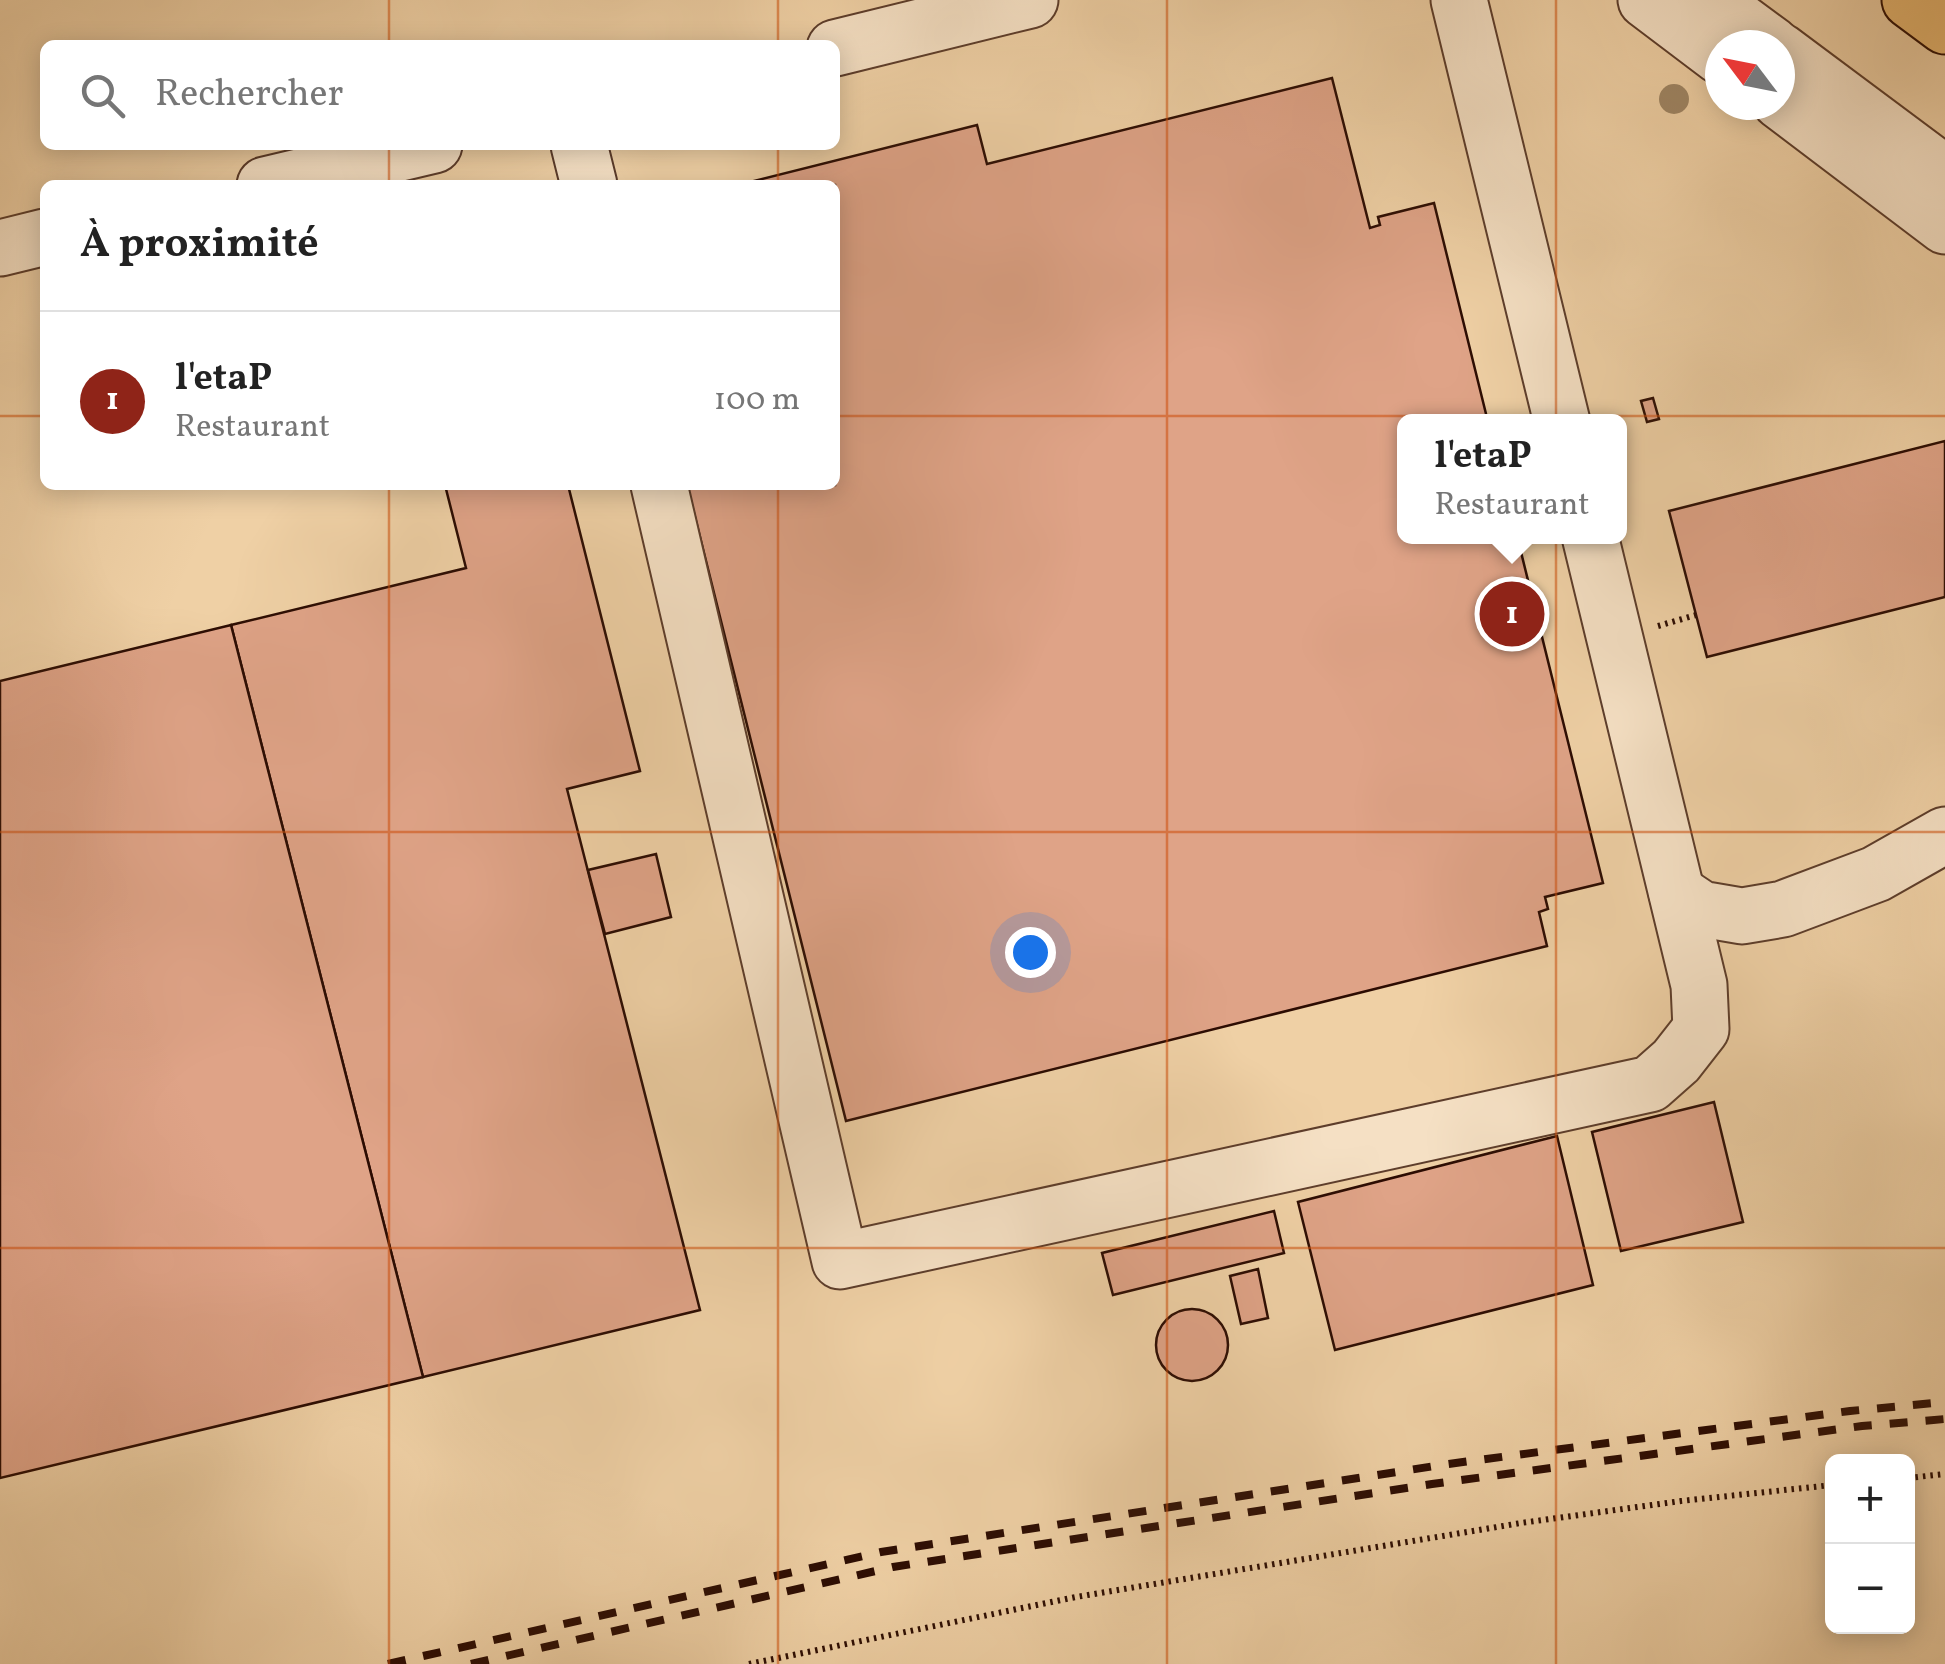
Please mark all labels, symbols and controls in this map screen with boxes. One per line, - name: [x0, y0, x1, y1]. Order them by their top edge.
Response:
- north arrow: [1705, 30, 1795, 120]
- search box: [40, 40, 840, 150]
- icon: search: [75, 68, 130, 123]
- text: Rechercher: [155, 69, 343, 122]
- text: À proximité: [80, 216, 319, 275]
- text: l'etaP: [175, 353, 272, 406]
- text: 1: [106, 379, 119, 423]
- text: 100 m: [714, 379, 800, 423]
- text: Restaurant: [175, 406, 330, 450]
- popup: [1397, 414, 1627, 544]
- text: l'etaP: [1434, 431, 1532, 484]
- text: Restaurant: [1434, 484, 1590, 528]
- pin: 1: [1480, 576, 1544, 652]
- your location: [1005, 927, 1056, 978]
- map controls: [1825, 1454, 1915, 1634]
- button: +: [1825, 1454, 1915, 1544]
- button: −: [1825, 1544, 1915, 1634]

